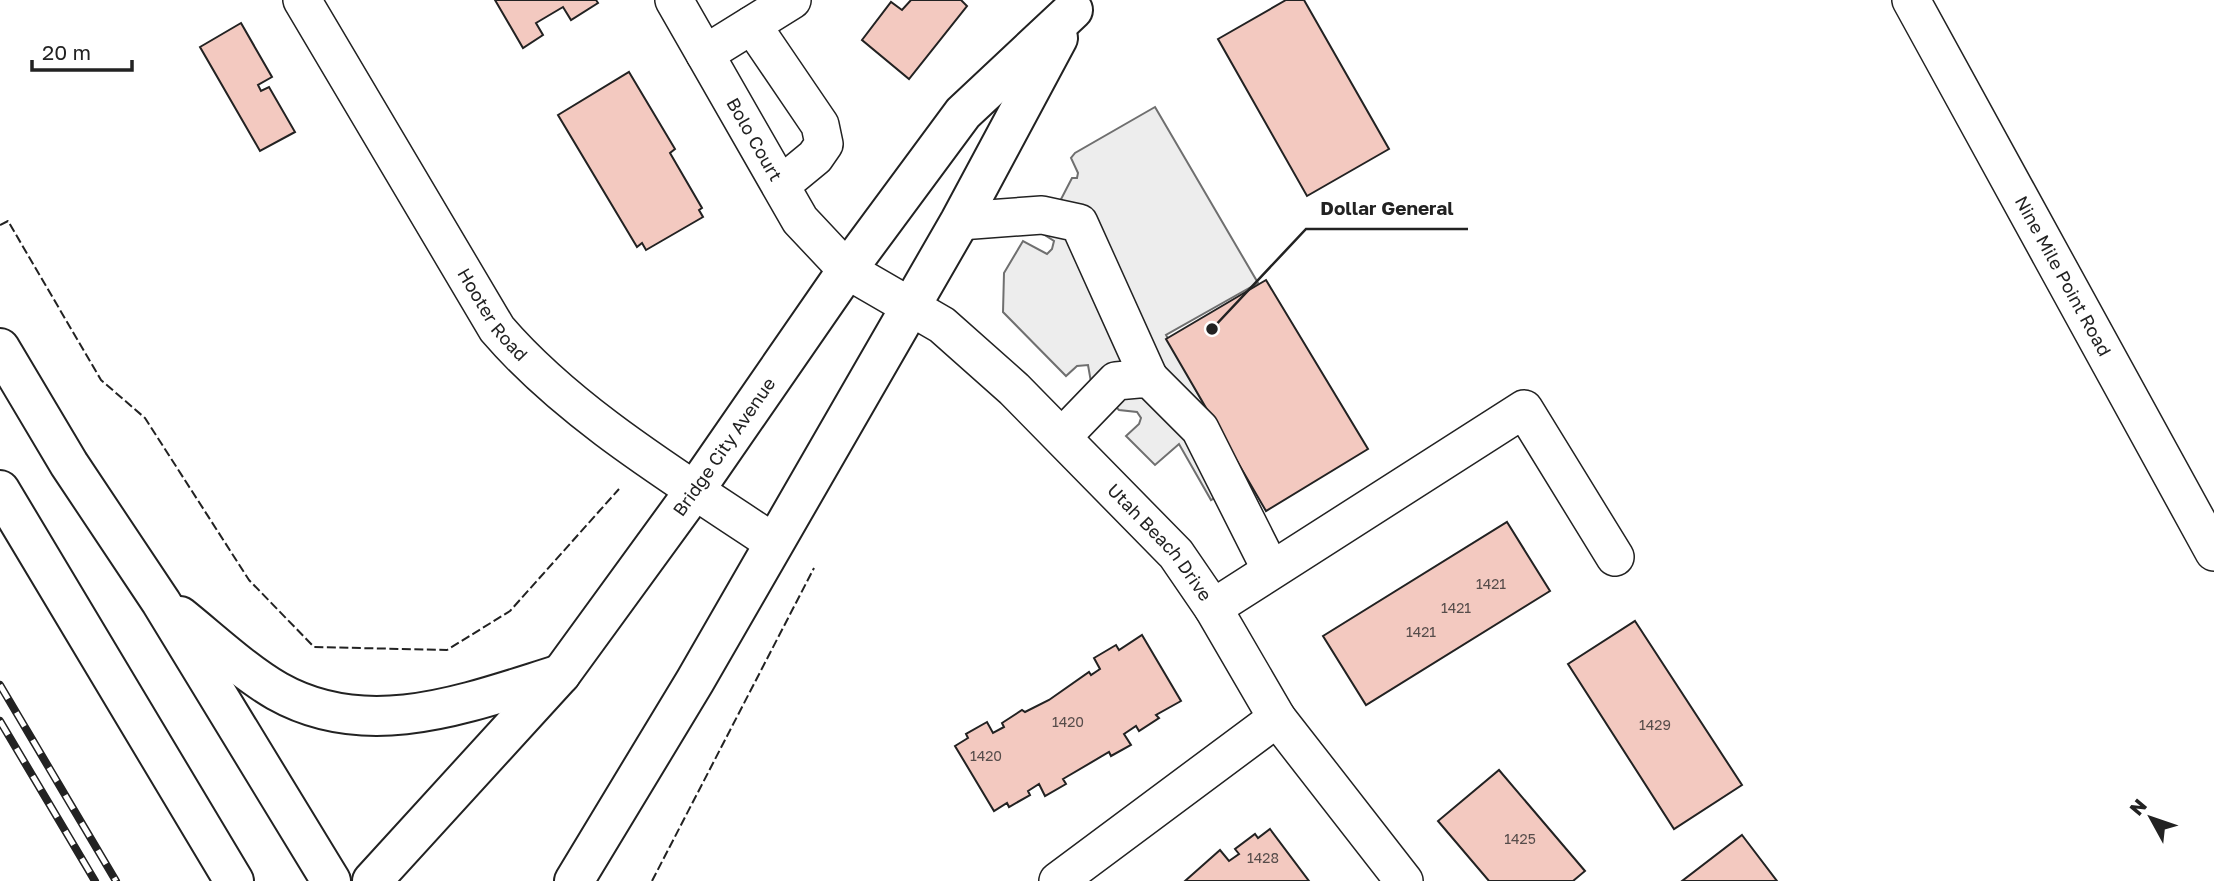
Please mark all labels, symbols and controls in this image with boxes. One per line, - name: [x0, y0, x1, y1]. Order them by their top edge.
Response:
- scale bar: [32, 28, 131, 72]
- text: 20 m: [42, 39, 91, 65]
- street label: Bolo Court: [722, 94, 787, 185]
- callout: Dollar General: [1306, 189, 1468, 229]
- street label: Nine Mile Point Road: [2011, 192, 2116, 360]
- text: Dollar General: [1320, 196, 1454, 219]
- street label: Hooter Road: [453, 264, 533, 365]
- street label: Bridge City Avenue: [668, 373, 779, 520]
- street label: Utah Beach Drive: [1103, 479, 1217, 605]
- house number: 1421: [1476, 575, 1506, 592]
- house number: 1421: [1441, 599, 1471, 616]
- house number: 1421: [1406, 623, 1436, 640]
- house number: 1420: [1052, 713, 1084, 730]
- house number: 1429: [1639, 716, 1671, 733]
- house number: 1420: [970, 747, 1002, 764]
- north arrow: [2116, 783, 2186, 853]
- text: N: [2124, 794, 2151, 820]
- house number: 1425: [1504, 830, 1536, 847]
- house number: 1428: [1247, 849, 1279, 866]

